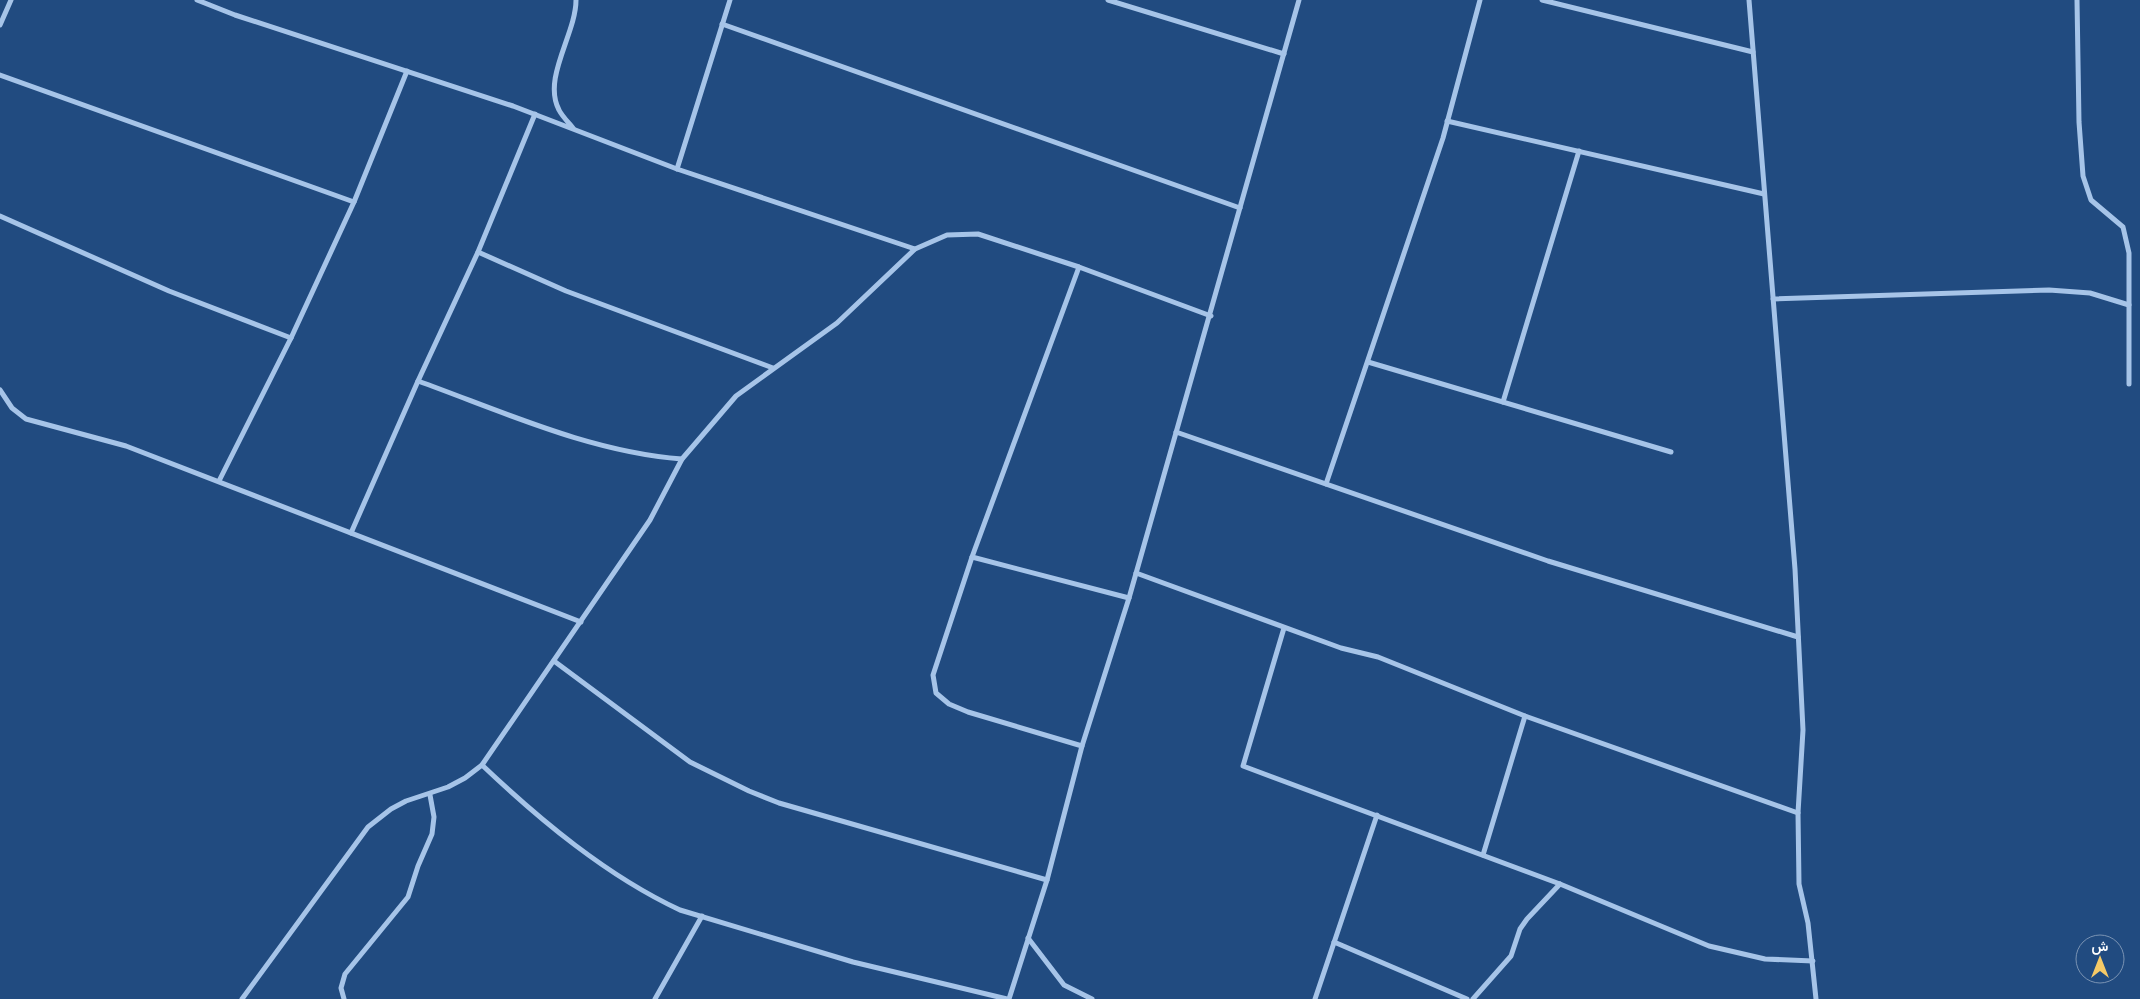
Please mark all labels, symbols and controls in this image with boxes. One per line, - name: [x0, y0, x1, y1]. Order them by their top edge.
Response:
- north arrow: [2075, 934, 2125, 984]
- text: ش: [2092, 937, 2109, 955]

